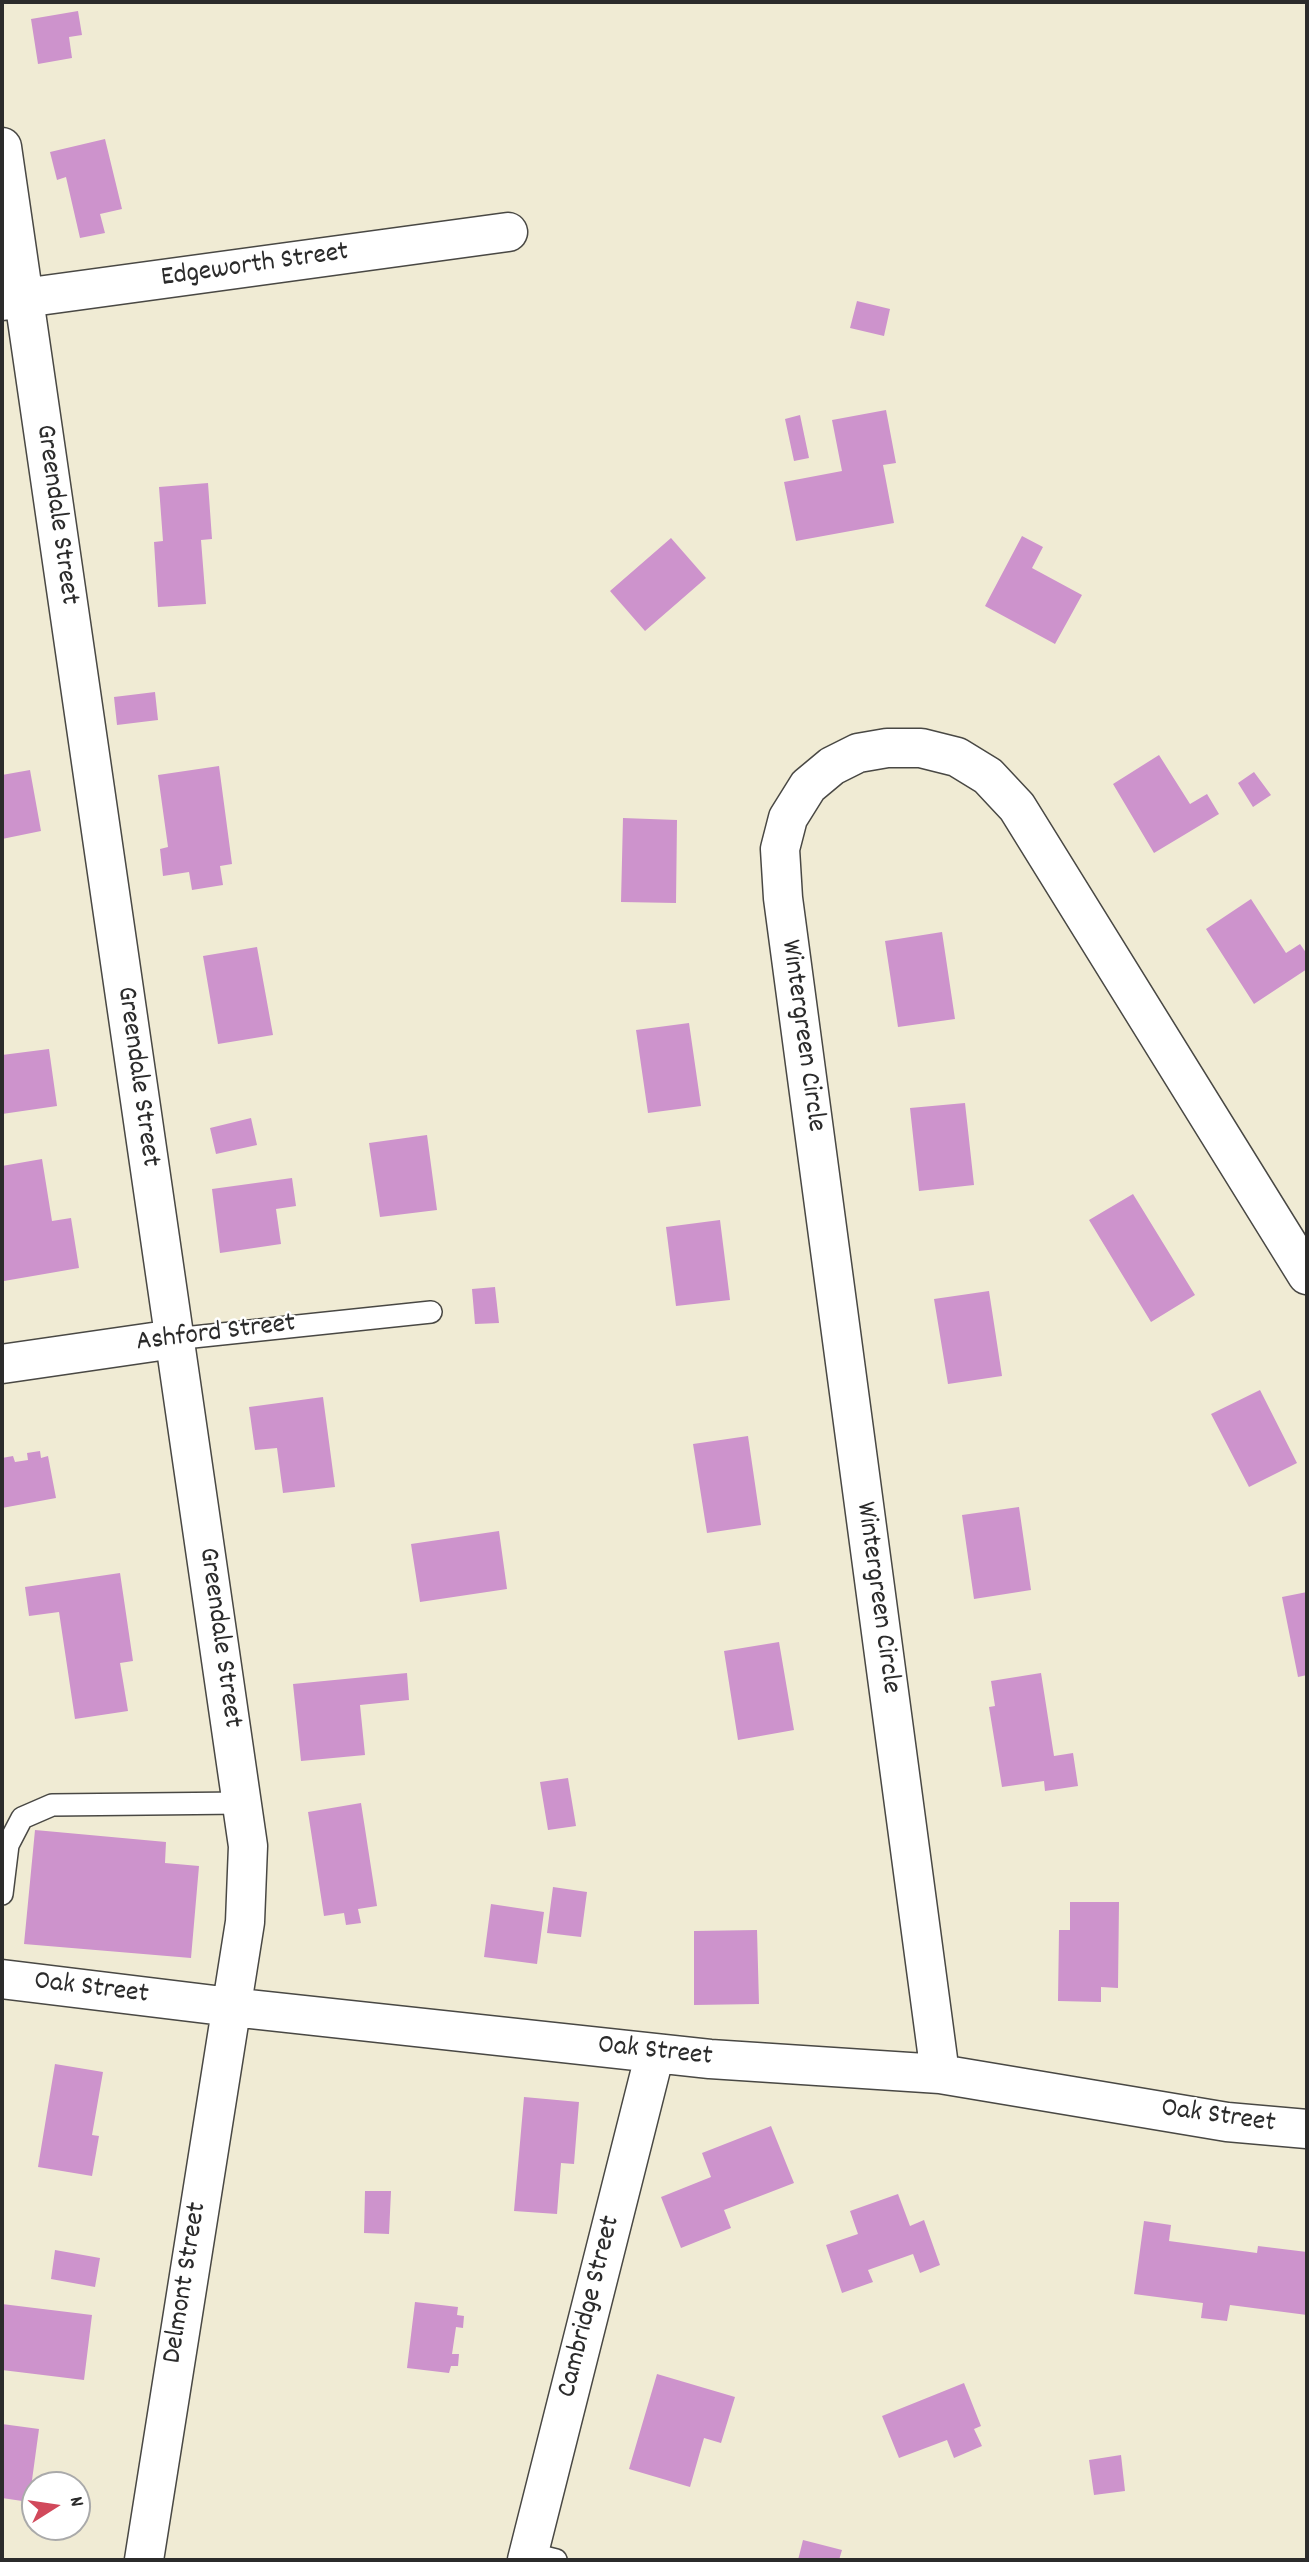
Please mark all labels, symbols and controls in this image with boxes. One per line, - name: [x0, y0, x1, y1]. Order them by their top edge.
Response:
- street label: Edgeworth Street: [159, 237, 351, 297]
- street label: Greendale Street: [26, 423, 84, 607]
- street label: Wintergreen Circle: [771, 938, 831, 1134]
- street label: Greendale Street: [107, 985, 165, 1169]
- street label: Ashford Street: [134, 1309, 298, 1361]
- street label: Wintergreen Circle: [846, 1500, 906, 1696]
- street label: Greendale Street: [189, 1546, 247, 1730]
- street label: Oak Street: [32, 1966, 150, 2014]
- street label: Oak Street: [596, 2030, 714, 2076]
- street label: Oak Street: [1159, 2093, 1277, 2143]
- street label: Delmont Street: [158, 2200, 216, 2366]
- street label: Cambridge Street: [552, 2213, 630, 2401]
- north arrow: [21, 2471, 91, 2541]
- text: N: [61, 2495, 89, 2509]

